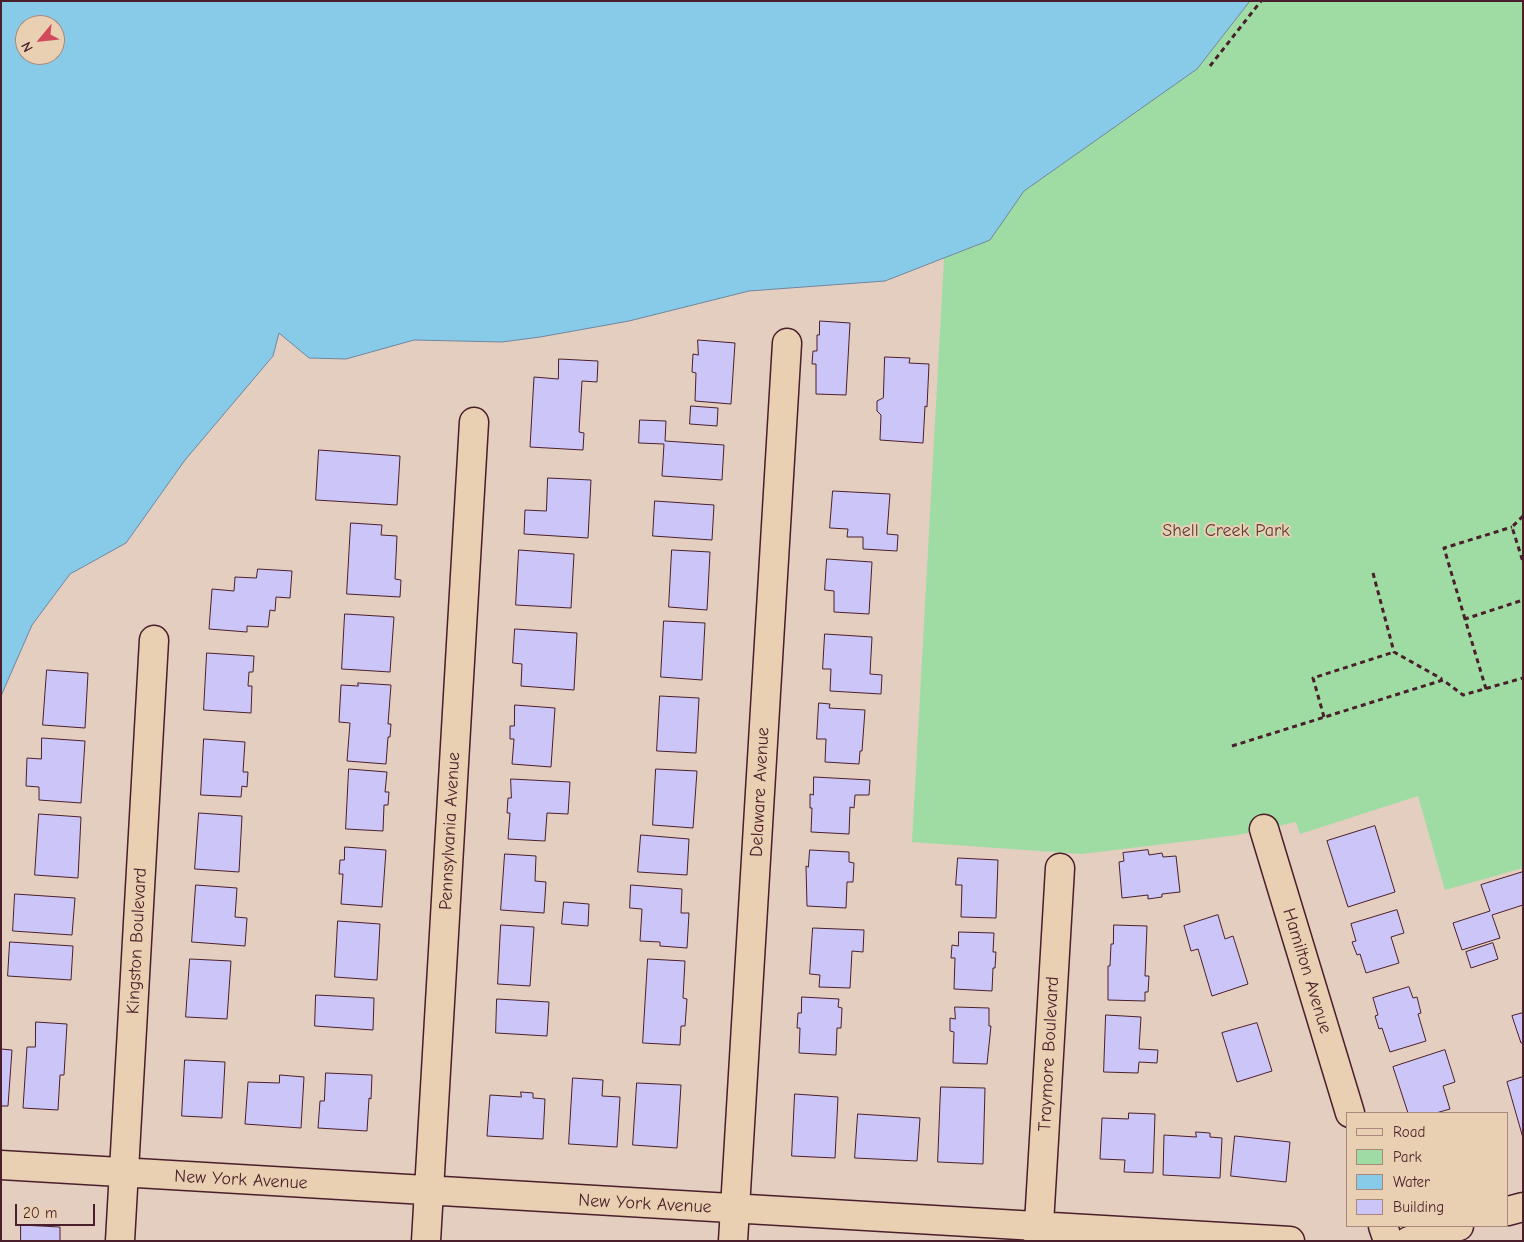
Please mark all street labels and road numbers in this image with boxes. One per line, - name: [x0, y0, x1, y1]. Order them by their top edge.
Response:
- street label: Delaware Avenue: [746, 727, 774, 857]
- street label: Pennsylvania Avenue: [435, 751, 465, 911]
- street label: Kingston Boulevard: [122, 867, 152, 1015]
- street label: Hamilton Avenue: [1278, 906, 1336, 1036]
- street label: Traymore Boulevard: [1034, 976, 1064, 1132]
- street label: New York Avenue: [174, 1166, 308, 1194]
- street label: New York Avenue: [578, 1190, 712, 1218]

